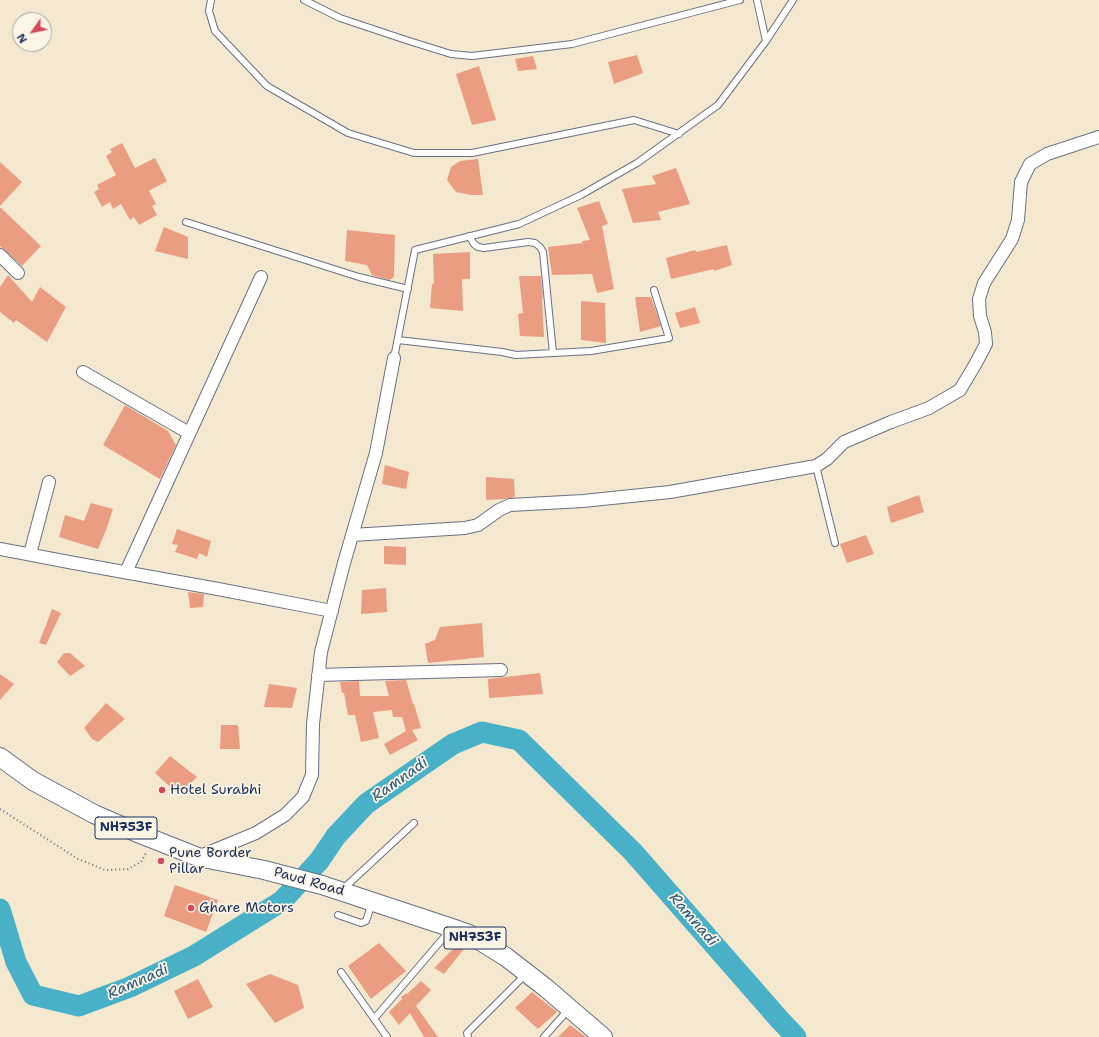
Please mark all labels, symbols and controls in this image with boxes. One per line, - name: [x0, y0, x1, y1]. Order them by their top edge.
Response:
- north arrow: [12, 12, 52, 52]
- text: N: [14, 31, 31, 46]
- water label: Ramnadi: [368, 754, 432, 806]
- place label: Hotel Surabhi: [170, 782, 262, 798]
- marker: Hotel Surabhi: [157, 785, 167, 795]
- road number: NH753F: [95, 817, 157, 839]
- place label: Pune Border Pillar: [169, 845, 252, 878]
- marker: Pune Border Pillar: [156, 856, 166, 866]
- street label: Paud Road: [272, 864, 346, 900]
- water label: Ramnadi: [665, 890, 721, 950]
- place label: Ghare Motors: [199, 900, 294, 916]
- marker: Ghare Motors: [186, 903, 196, 913]
- road number: NH753F: [444, 927, 506, 949]
- water label: Ramnadi: [105, 961, 171, 1003]

